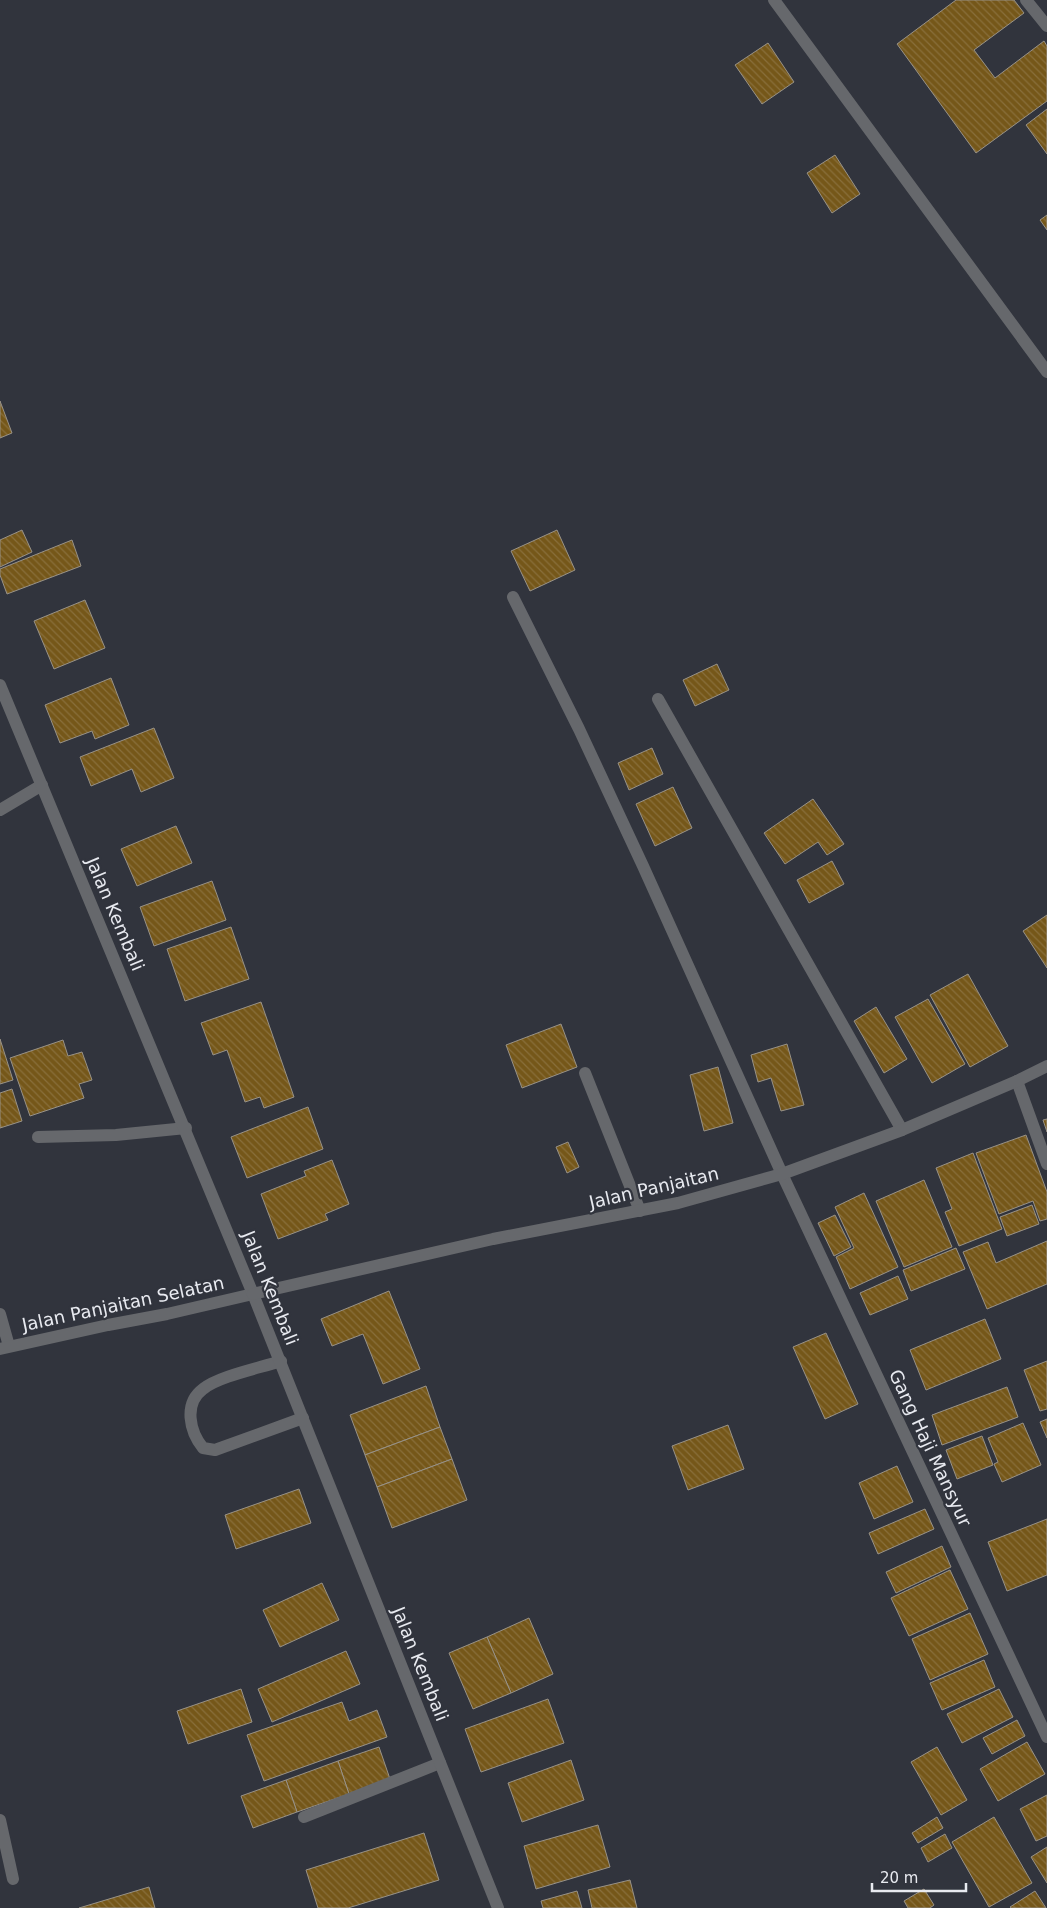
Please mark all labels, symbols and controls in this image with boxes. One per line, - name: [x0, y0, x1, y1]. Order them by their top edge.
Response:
- street label: Jalan Kembali: [82, 853, 149, 974]
- street label: Jalan Panjaitan: [586, 1162, 721, 1213]
- street label: Jalan Kembali: [238, 1227, 303, 1348]
- street label: Jalan Panjaitan Selatan: [19, 1272, 226, 1335]
- street label: Gang Haji Mansyur: [885, 1366, 976, 1530]
- street label: Jalan Kembali: [388, 1603, 453, 1724]
- scale bar: [872, 1860, 966, 1892]
- text: 20 m: [880, 1869, 918, 1887]

